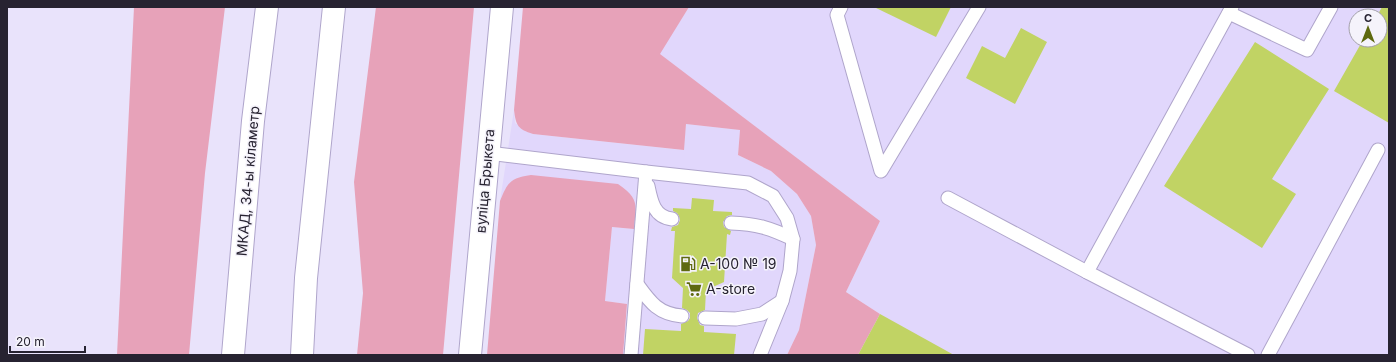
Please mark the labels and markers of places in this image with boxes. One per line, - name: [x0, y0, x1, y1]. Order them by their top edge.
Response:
- fuel station icon: А-100 № 19: [679, 255, 697, 273]
- place label: А-100 № 19: [700, 255, 777, 272]
- supermarket icon: А-store: [685, 280, 703, 298]
- place label: А-store: [706, 280, 755, 297]

